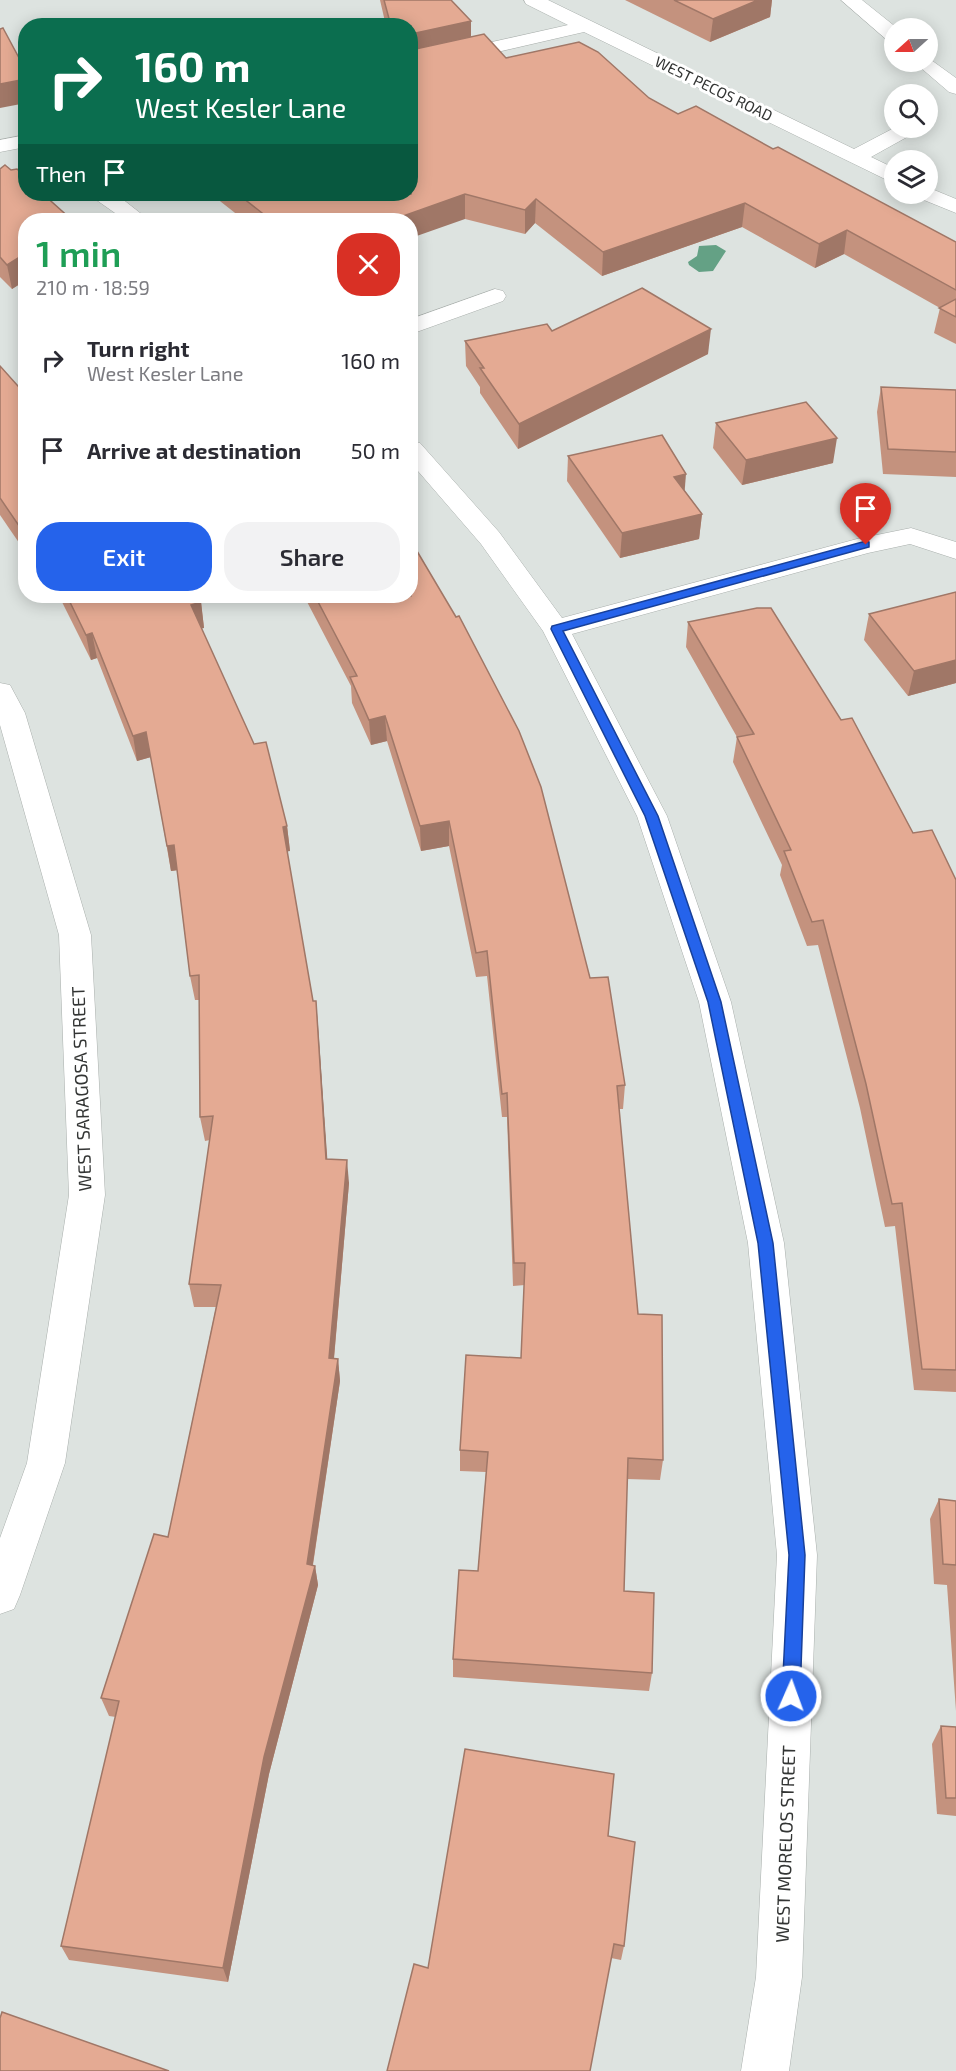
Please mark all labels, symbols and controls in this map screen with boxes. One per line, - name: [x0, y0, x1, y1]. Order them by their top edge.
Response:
- north arrow: [884, 18, 938, 72]
- map controls: [884, 18, 938, 204]
- text: 160 m: [135, 40, 251, 90]
- icon: right: [36, 42, 114, 120]
- street label: WEST PECOS ROAD: [652, 52, 776, 124]
- button: search: [884, 84, 938, 138]
- text: West Kesler Lane: [135, 91, 346, 123]
- button: layers: [884, 150, 938, 204]
- icon: arrive: [98, 156, 131, 189]
- text: Then: [36, 160, 86, 186]
- text: 1 min: [36, 231, 121, 274]
- button: close: [337, 233, 400, 296]
- text: 210 m · 18:59: [36, 275, 150, 299]
- text: Turn right: [87, 335, 189, 361]
- icon: right: [36, 344, 69, 377]
- text: 160 m: [341, 347, 400, 373]
- text: West Kesler Lane: [87, 361, 243, 385]
- icon: arrive: [36, 434, 69, 467]
- text: Arrive at destination: [87, 437, 301, 463]
- text: 50 m: [351, 437, 400, 463]
- pin: [840, 483, 891, 545]
- icon: arrive: [849, 492, 882, 525]
- button: Exit: [36, 522, 212, 591]
- button: Share: [224, 522, 400, 591]
- street label: WEST SARAGOSA STREET: [66, 985, 96, 1192]
- position arrow: [759, 1664, 823, 1728]
- street label: WEST MORELOS STREET: [771, 1744, 799, 1943]

